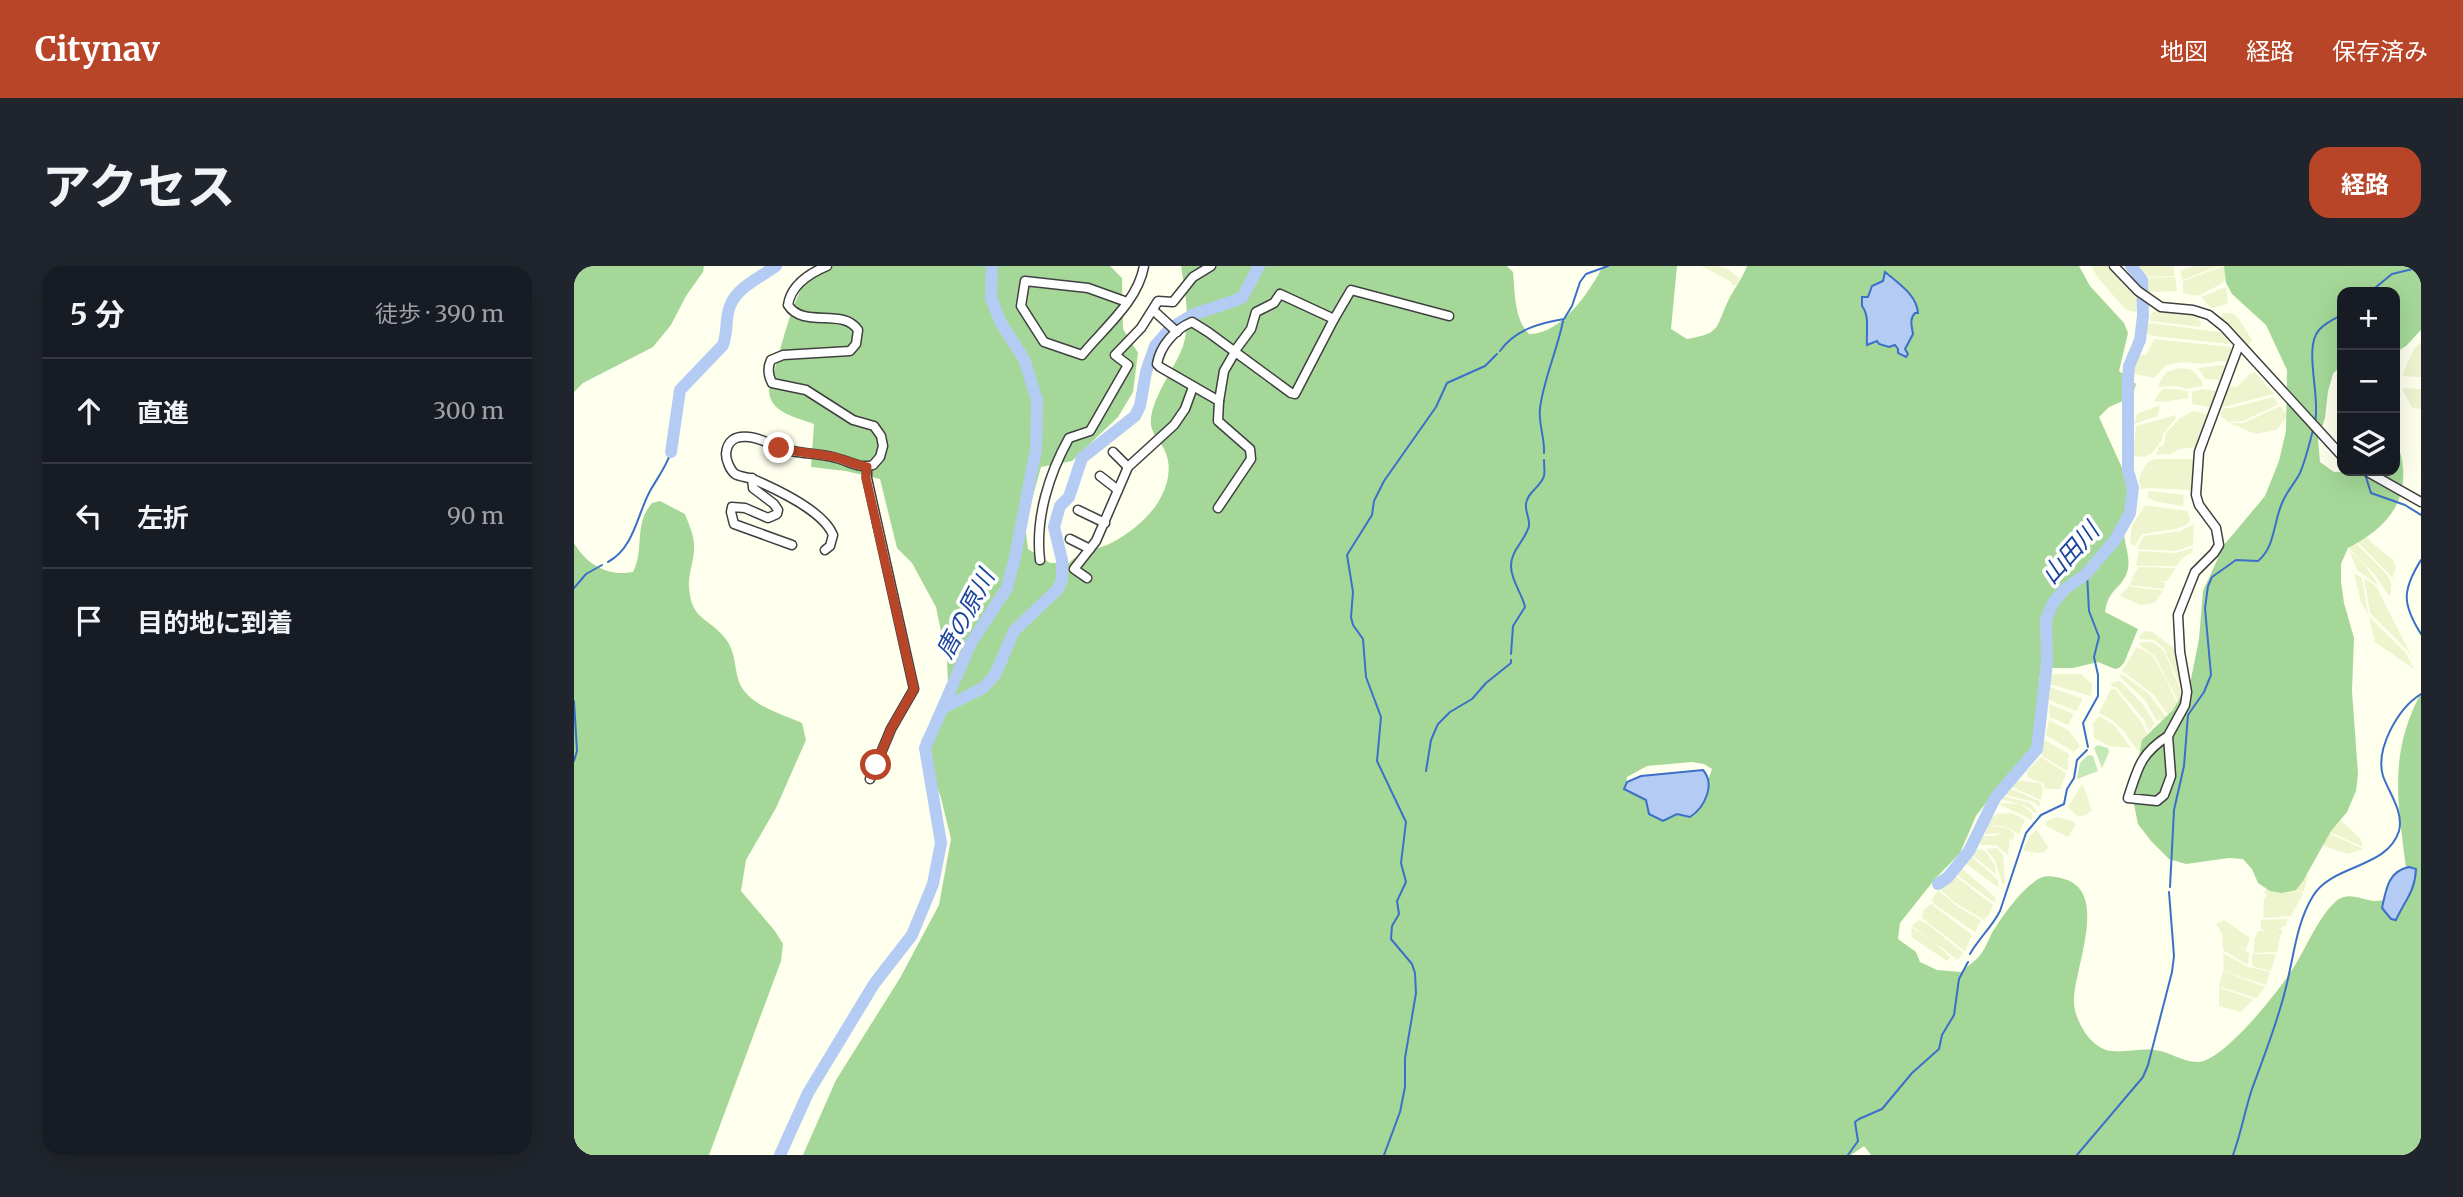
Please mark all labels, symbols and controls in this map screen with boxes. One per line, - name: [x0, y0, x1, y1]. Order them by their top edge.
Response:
- text: Citynav: [35, 29, 160, 70]
- text: 地図: [2160, 36, 2208, 67]
- text: 経路: [2246, 36, 2294, 67]
- text: 保存済み: [2332, 36, 2428, 67]
- button: 経路: [2309, 147, 2421, 218]
- text: アクセス: [42, 156, 236, 217]
- map controls: [2337, 287, 2400, 476]
- button: +: [2337, 287, 2400, 350]
- text: 5 分: [70, 295, 125, 333]
- text: 徒歩 · 390 m: [375, 299, 504, 328]
- button: −: [2337, 350, 2400, 413]
- icon: ahead: [70, 392, 108, 430]
- text: 直進: [137, 396, 189, 429]
- text: 300 m: [433, 396, 504, 425]
- button: layers: [2337, 413, 2400, 476]
- route end: [763, 432, 794, 463]
- icon: left: [70, 497, 108, 535]
- text: 左折: [137, 501, 189, 534]
- text: 90 m: [447, 501, 504, 530]
- water label: 山田川: [2034, 514, 2108, 590]
- water label: 唐の原川: [929, 562, 1003, 664]
- icon: arrive: [70, 602, 108, 640]
- text: 目的地に到着: [137, 606, 293, 639]
- route start: [860, 749, 891, 780]

